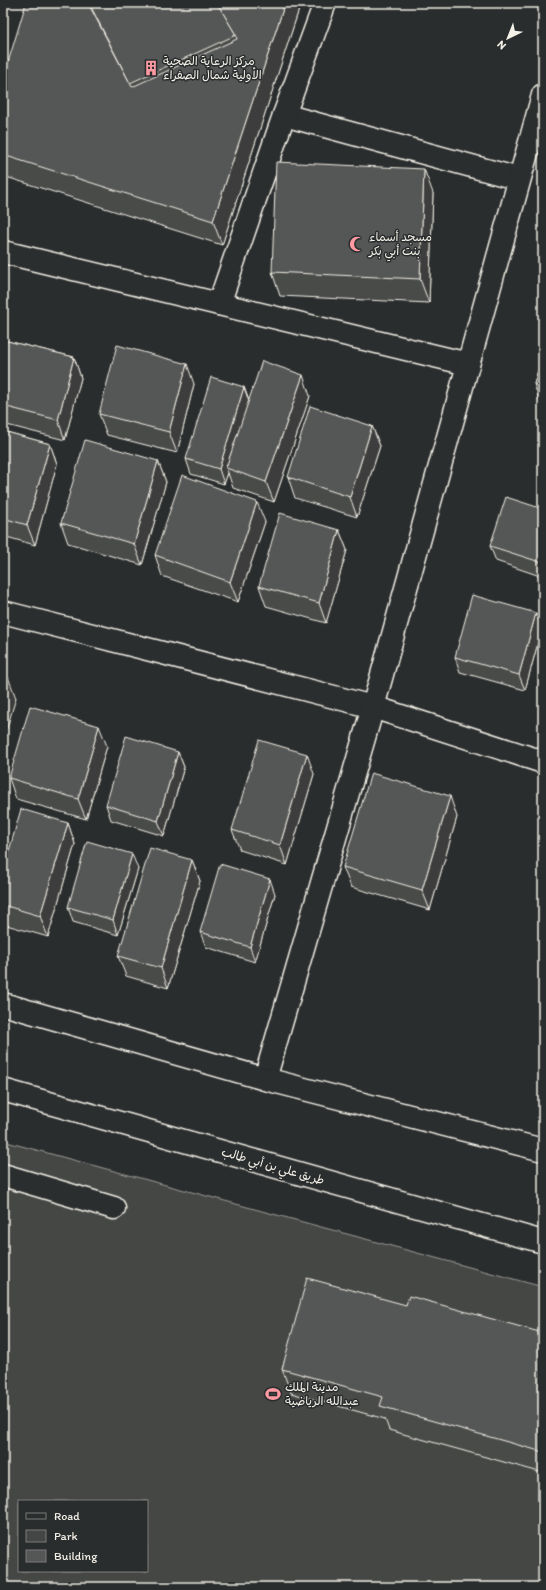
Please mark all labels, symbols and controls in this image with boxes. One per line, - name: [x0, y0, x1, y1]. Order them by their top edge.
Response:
- north arrow: [488, 18, 528, 58]
- text: N: [494, 38, 509, 52]
- place label: مركز الرعاية الصحية الأولية شمال الصفراء: [163, 54, 262, 83]
- building icon: مركز الرعاية الصحية الأولية شمال الصفراء: [142, 59, 160, 77]
- place label: مسجد أسماء بنت أبي بكر: [368, 230, 432, 262]
- mosque icon: مسجد أسماء بنت أبي بكر: [348, 235, 366, 253]
- street label: طريق علي بن أبي طالب: [219, 1145, 326, 1191]
- place label: مدينة الملك عبدالله الرياضية: [285, 1380, 359, 1409]
- sports icon: مدينة الملك عبدالله الرياضية: [264, 1385, 282, 1403]
- legend: [18, 1500, 148, 1572]
- text: Road: [54, 1509, 80, 1523]
- text: Park: [54, 1529, 78, 1543]
- text: Building: [54, 1549, 98, 1563]

